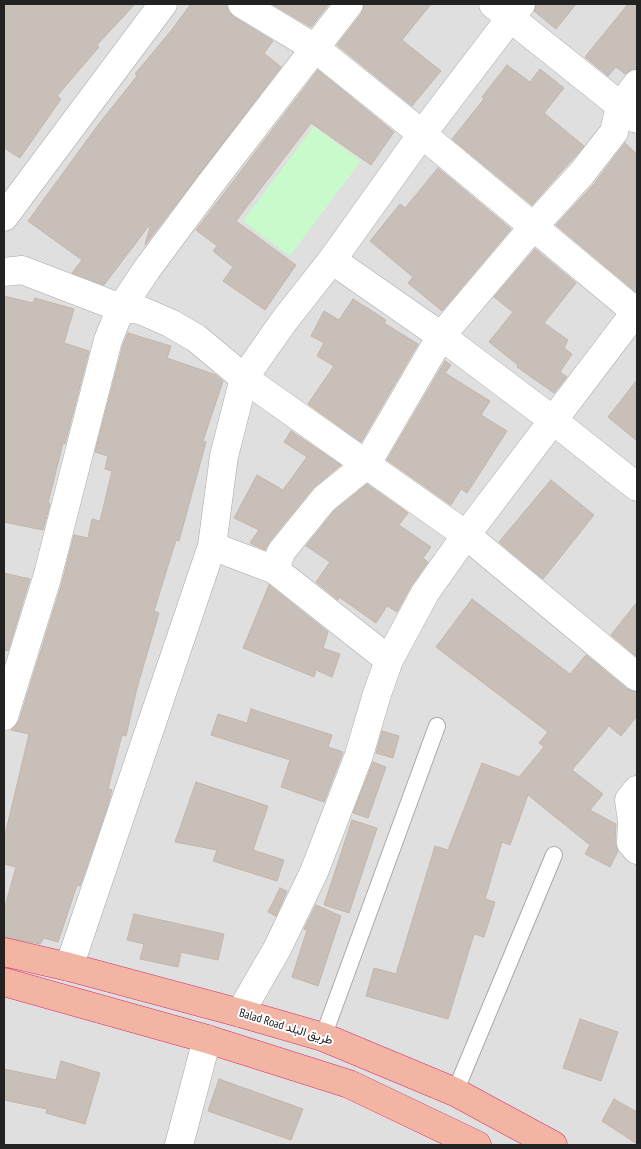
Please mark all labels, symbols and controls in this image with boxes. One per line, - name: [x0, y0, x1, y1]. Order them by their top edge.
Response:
- street label: Balad Road طريق البلد: [237, 1006, 335, 1048]

